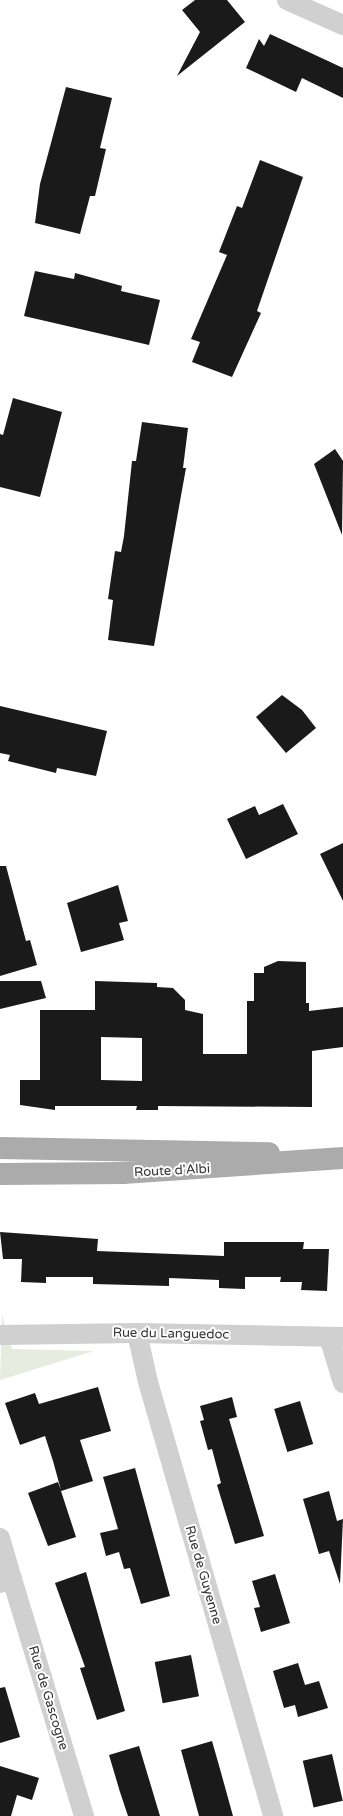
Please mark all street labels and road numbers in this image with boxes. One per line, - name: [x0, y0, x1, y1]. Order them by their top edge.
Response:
- street label: Route d'Albi: [134, 1161, 210, 1181]
- street label: Rue du Languedoc: [113, 1325, 229, 1343]
- street label: Rue de Guyenne: [181, 1524, 225, 1626]
- street label: Rue de Gascogne: [25, 1644, 71, 1752]

